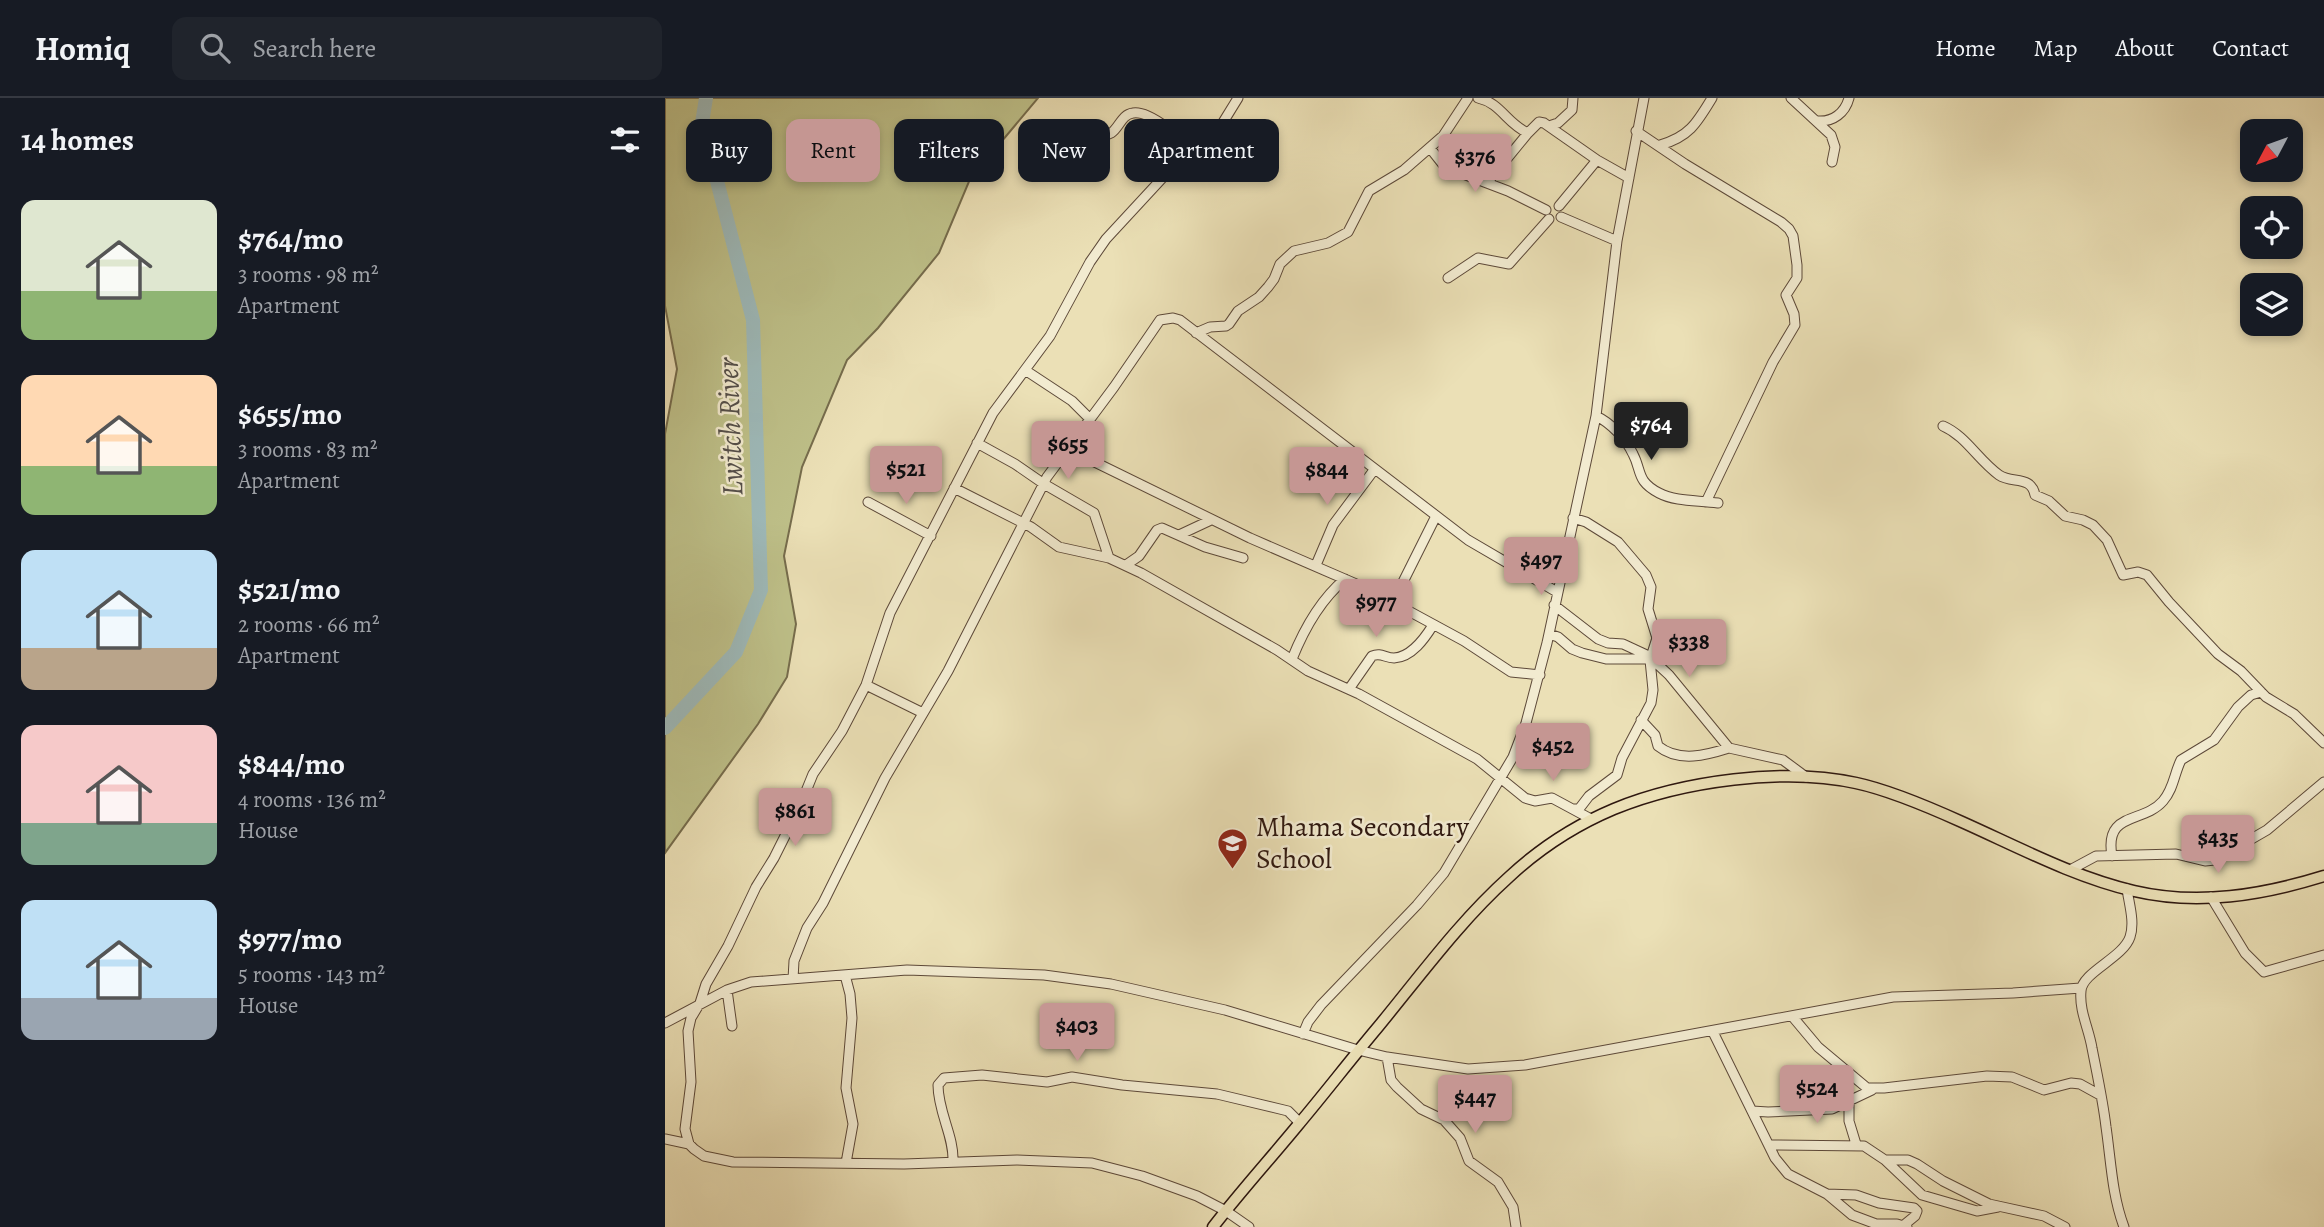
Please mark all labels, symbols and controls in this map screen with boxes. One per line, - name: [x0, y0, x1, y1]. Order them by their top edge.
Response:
- search box: [172, 17, 662, 80]
- text: Homiq: [35, 26, 130, 71]
- icon: search: [196, 29, 234, 67]
- text: Search here: [252, 31, 376, 66]
- text: Home: [1935, 32, 1996, 64]
- text: Map: [2034, 32, 2078, 64]
- text: About: [2116, 32, 2174, 64]
- text: Contact: [2212, 32, 2289, 64]
- chip: Buy: [686, 119, 772, 182]
- chip: Rent: [786, 119, 880, 182]
- chip: Filters: [894, 119, 1004, 182]
- chip: New: [1018, 119, 1110, 182]
- chip: Apartment: [1124, 119, 1279, 182]
- north arrow: [2240, 119, 2303, 182]
- map controls: [2240, 119, 2303, 336]
- text: 14 homes: [21, 120, 134, 160]
- icon: filters: [606, 121, 644, 159]
- pin: $376: [1434, 134, 1516, 194]
- text: $376: [1454, 141, 1496, 172]
- button: locate: [2240, 196, 2303, 259]
- text: $764/mo: [238, 219, 343, 259]
- icon: home: [77, 228, 161, 312]
- text: 3 rooms · 98 m²: [238, 259, 379, 290]
- button: layers: [2240, 273, 2303, 336]
- text: Apartment: [238, 290, 340, 321]
- water label: Lwitch River: [708, 356, 752, 497]
- text: $655/mo: [238, 394, 342, 434]
- pin: $764: [1610, 402, 1692, 462]
- icon: home: [77, 403, 161, 487]
- text: $764: [1630, 409, 1672, 440]
- pin: $655: [1027, 422, 1109, 481]
- text: $655: [1047, 428, 1089, 459]
- text: 3 rooms · 83 m²: [238, 434, 378, 465]
- pin: $521: [865, 446, 947, 506]
- pin: $844: [1286, 448, 1368, 507]
- text: $521: [886, 453, 926, 484]
- text: $844: [1305, 454, 1349, 485]
- text: Apartment: [238, 465, 340, 496]
- pin: $497: [1500, 538, 1582, 597]
- text: $497: [1520, 544, 1562, 575]
- text: $521/mo: [238, 569, 341, 609]
- icon: home: [77, 578, 161, 662]
- pin: $977: [1335, 580, 1417, 639]
- text: $977: [1355, 586, 1397, 617]
- text: 2 rooms · 66 m²: [238, 609, 380, 640]
- pin: $338: [1648, 620, 1730, 679]
- text: $338: [1668, 626, 1710, 657]
- text: Apartment: [238, 640, 340, 671]
- pin: $452: [1512, 724, 1594, 783]
- text: $452: [1532, 730, 1574, 761]
- text: $844/mo: [238, 744, 345, 784]
- icon: home: [77, 753, 161, 837]
- text: 4 rooms · 136 m²: [238, 784, 386, 815]
- pin: $861: [754, 788, 836, 848]
- text: $861: [775, 795, 815, 826]
- place label: Mhama Secondary School: [1256, 808, 1469, 878]
- text: House: [238, 815, 298, 846]
- pin: $435: [2177, 816, 2259, 875]
- text: $435: [2197, 822, 2239, 853]
- school or university icon: Mhama Secondary School: [1216, 826, 1250, 870]
- text: $977/mo: [238, 919, 342, 959]
- icon: home: [77, 928, 161, 1012]
- text: 5 rooms · 143 m²: [238, 959, 385, 990]
- text: House: [238, 990, 298, 1021]
- pin: $403: [1036, 1004, 1118, 1063]
- text: $403: [1056, 1010, 1099, 1041]
- pin: $524: [1776, 1066, 1858, 1125]
- text: $524: [1796, 1072, 1838, 1103]
- pin: $447: [1434, 1076, 1516, 1135]
- text: $447: [1454, 1082, 1496, 1113]

